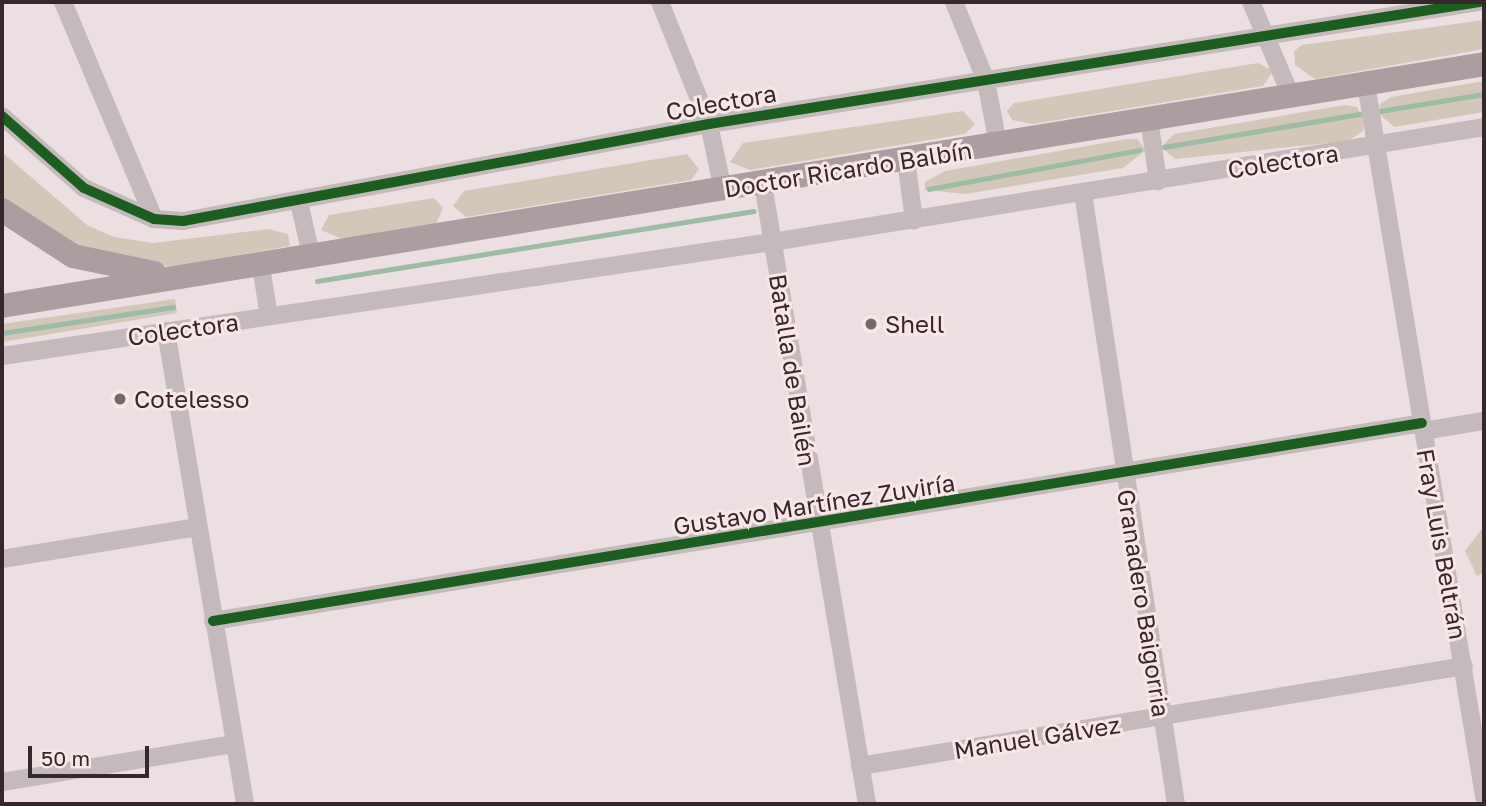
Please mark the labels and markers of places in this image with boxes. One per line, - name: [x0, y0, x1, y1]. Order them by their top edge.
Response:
- place label: Shell: [885, 310, 944, 338]
- marker: Shell: [863, 316, 879, 332]
- place label: Cotelesso: [134, 385, 249, 413]
- marker: Cotelesso: [112, 391, 128, 407]

